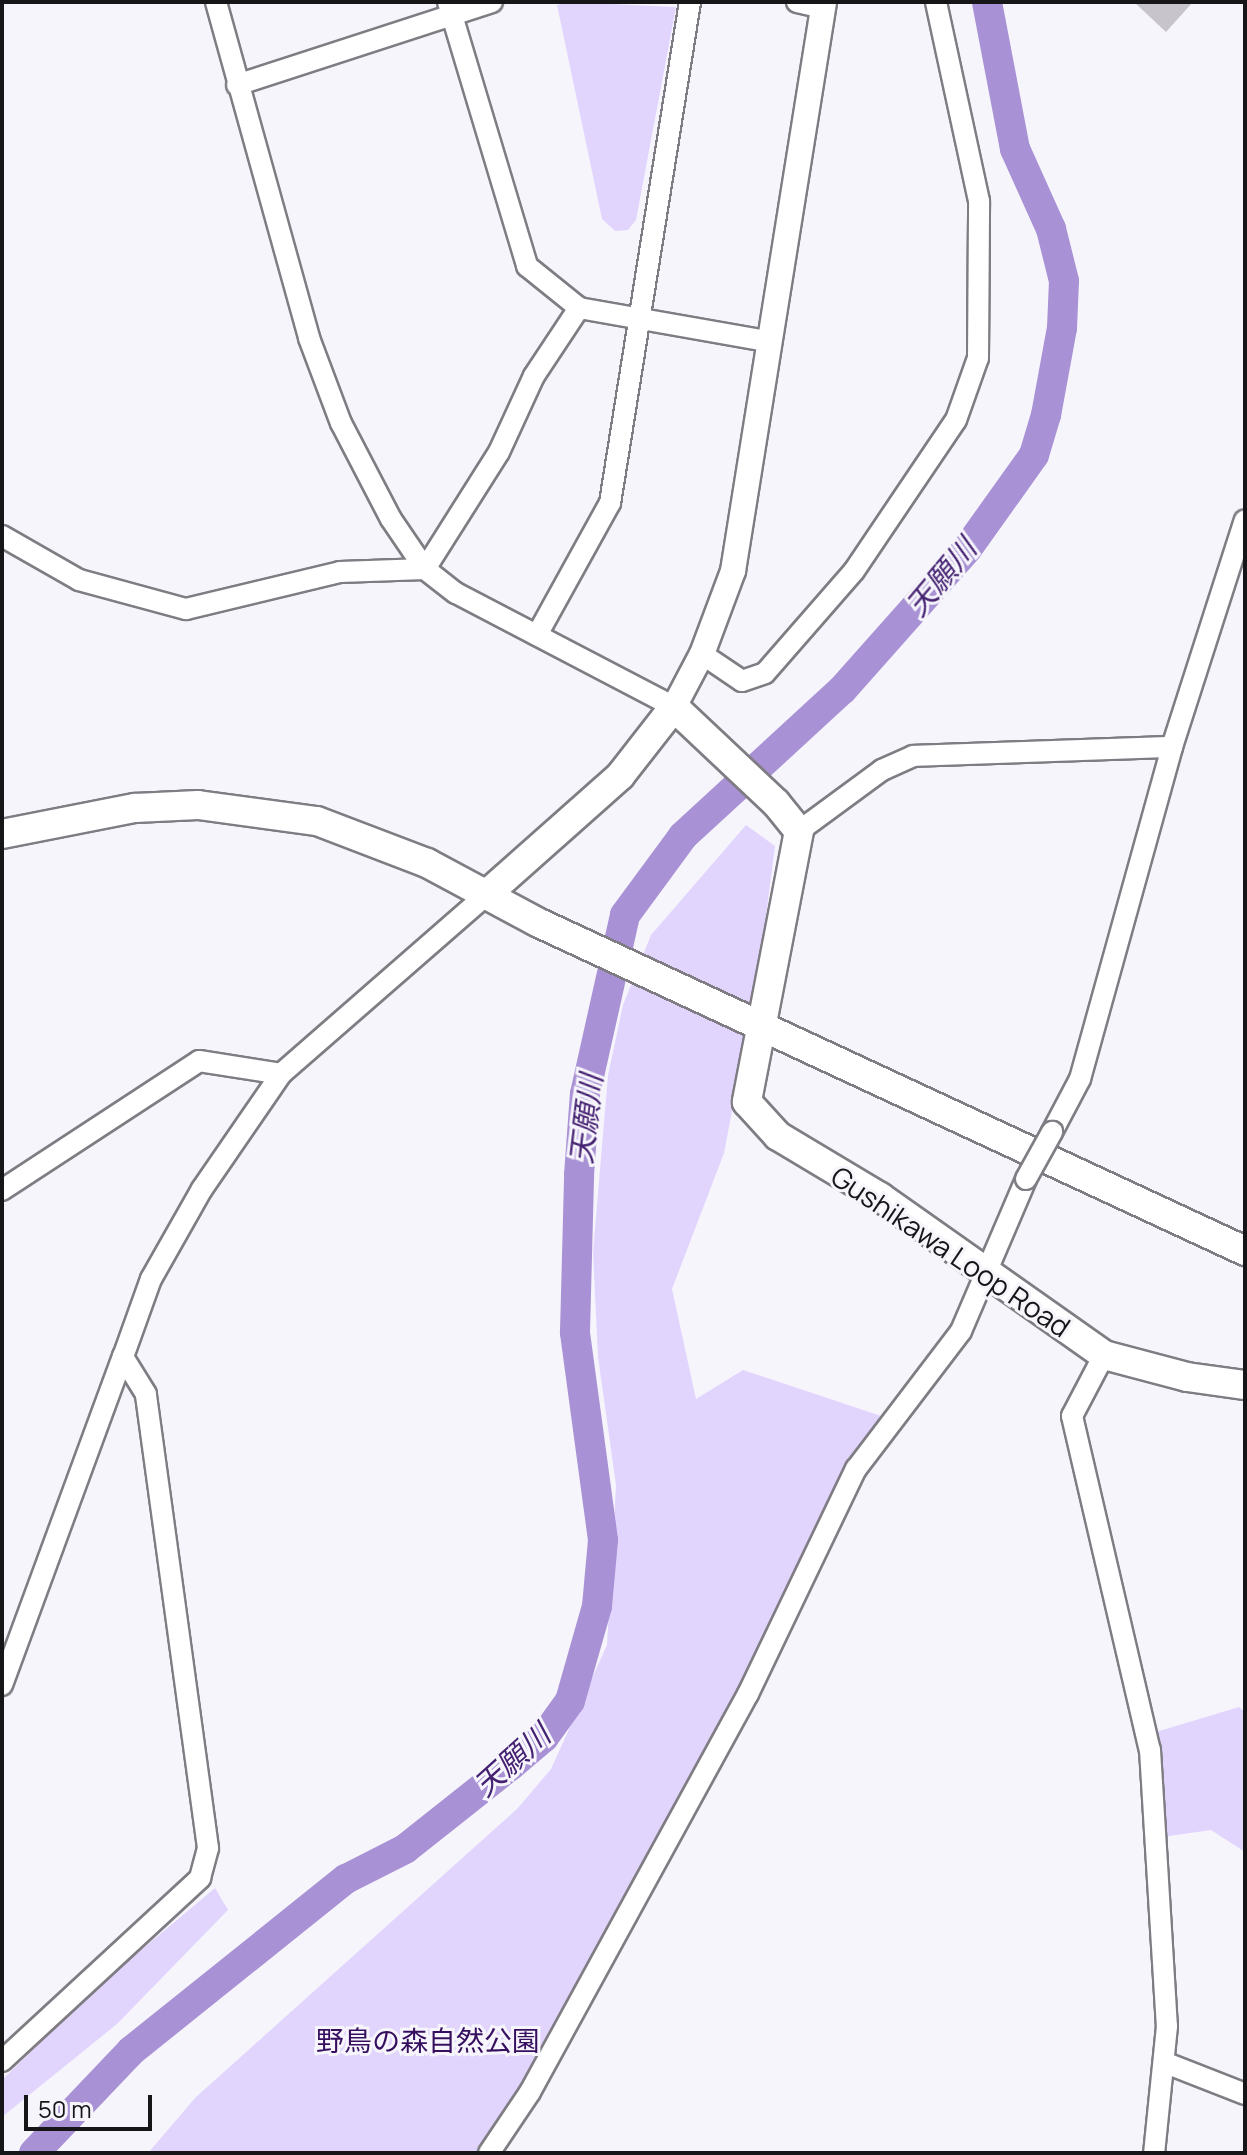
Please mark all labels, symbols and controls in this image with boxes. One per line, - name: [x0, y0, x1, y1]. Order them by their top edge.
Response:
- water label: 天願川: [898, 531, 984, 623]
- water label: 天願川: [563, 1072, 609, 1166]
- street label: Gushikawa Loop Road: [825, 1159, 1077, 1343]
- water label: 天願川: [467, 1717, 557, 1803]
- park label: 野鳥の森自然公園: [316, 2023, 540, 2057]
- scale bar: [28, 2079, 156, 2129]
- text: 50 m: [38, 2092, 92, 2125]

